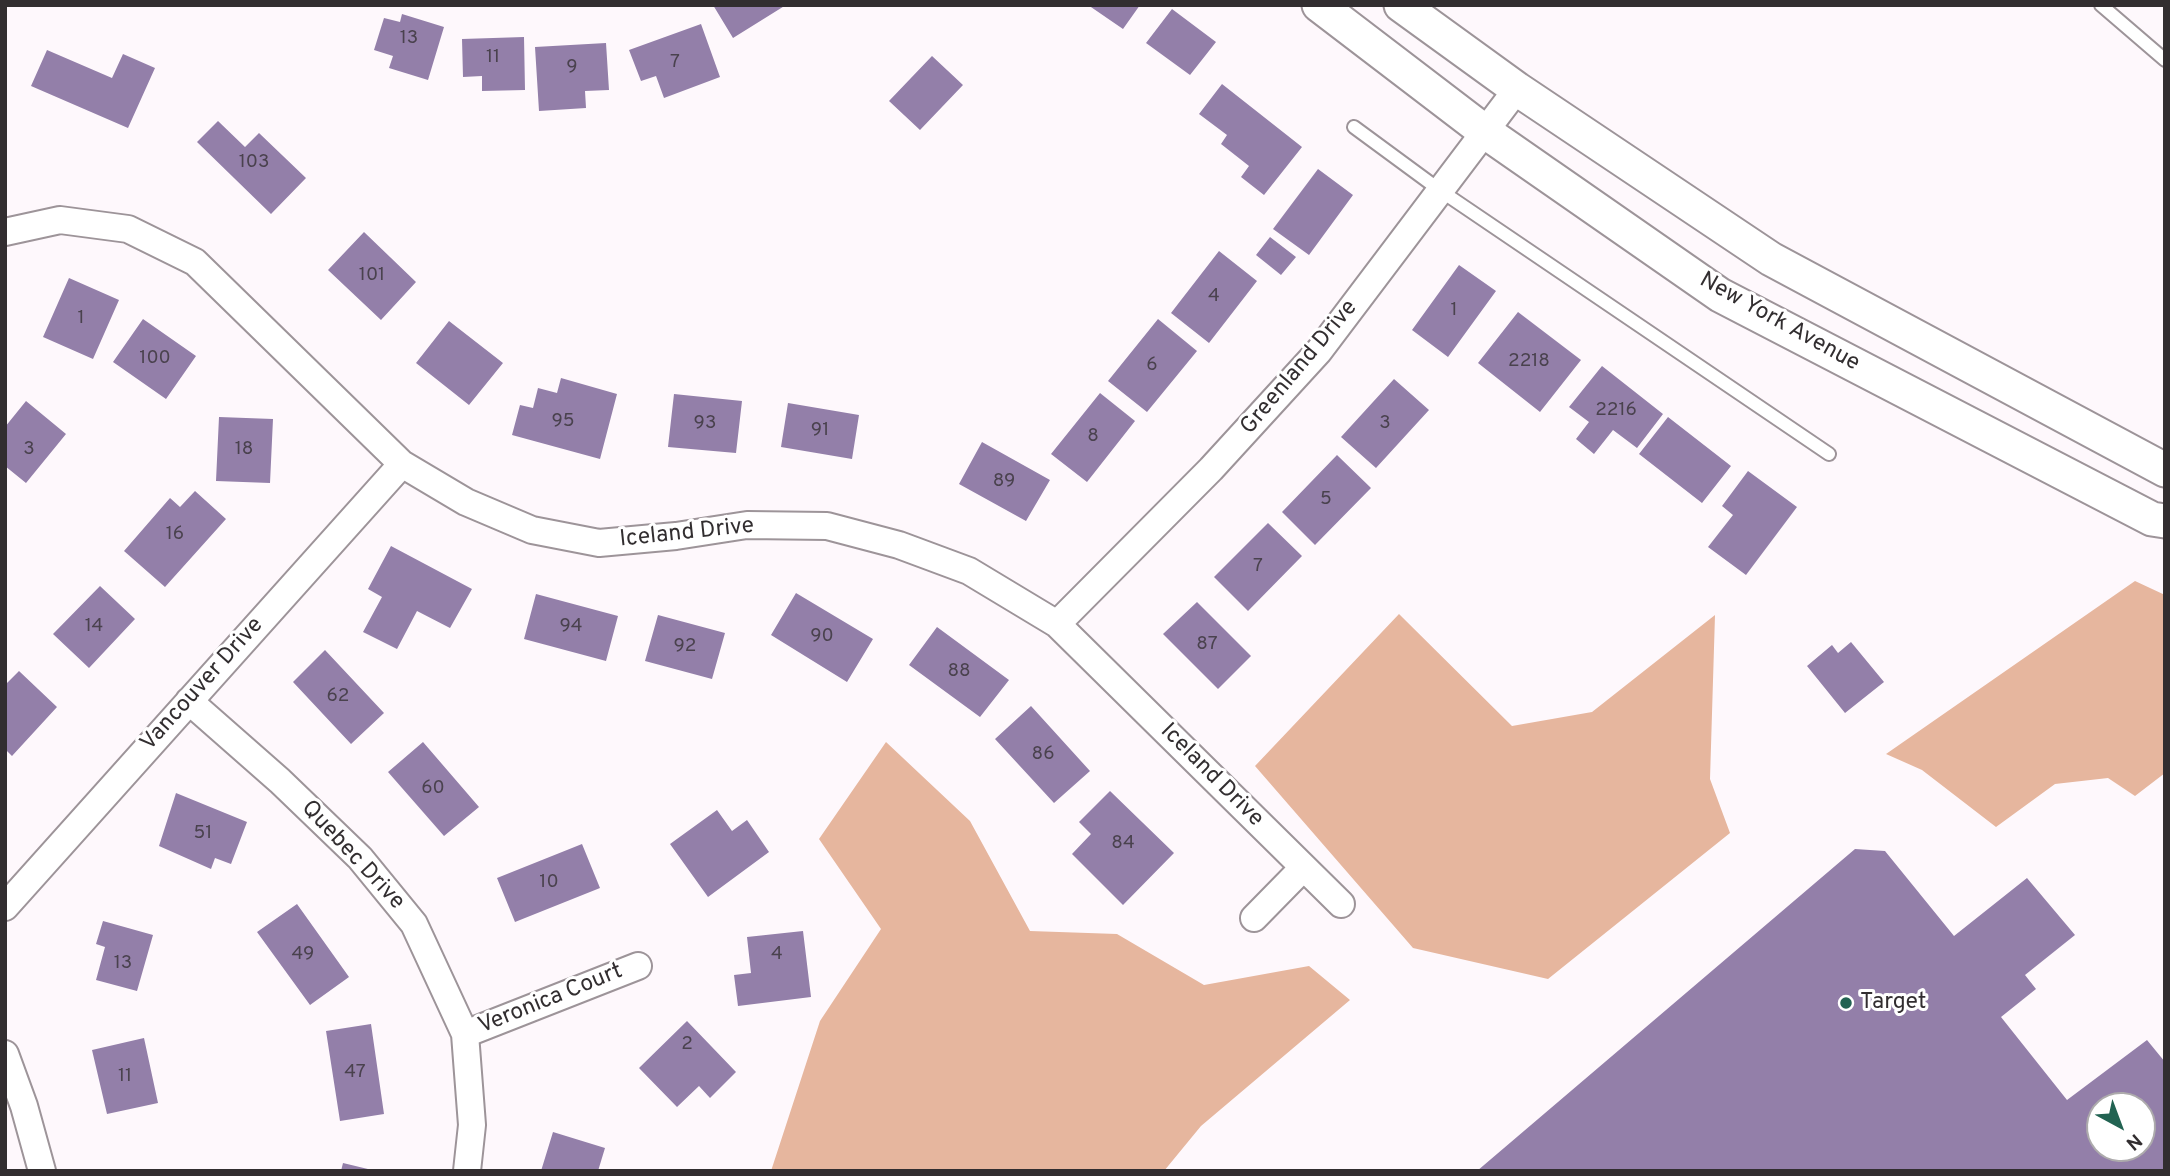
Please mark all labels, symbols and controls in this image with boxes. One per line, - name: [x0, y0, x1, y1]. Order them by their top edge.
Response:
- house number: 13: [400, 28, 418, 50]
- house number: 11: [486, 47, 500, 69]
- house number: 7: [670, 52, 680, 74]
- house number: 9: [566, 57, 578, 79]
- house number: 103: [239, 152, 269, 174]
- house number: 101: [359, 265, 385, 287]
- street label: New York Avenue: [1694, 268, 1864, 378]
- house number: 4: [1208, 286, 1220, 308]
- street label: Greenland Drive: [1236, 295, 1364, 441]
- house number: 1: [1450, 300, 1458, 322]
- house number: 1: [77, 308, 85, 330]
- house number: 100: [139, 348, 171, 370]
- house number: 2218: [1508, 351, 1550, 373]
- house number: 6: [1146, 355, 1158, 377]
- house number: 2216: [1595, 400, 1637, 422]
- house number: 95: [551, 411, 575, 433]
- house number: 93: [694, 413, 716, 435]
- house number: 3: [1379, 413, 1391, 435]
- house number: 91: [811, 420, 829, 442]
- house number: 8: [1087, 426, 1099, 448]
- house number: 3: [23, 439, 35, 461]
- house number: 18: [235, 439, 253, 461]
- house number: 89: [993, 471, 1015, 493]
- house number: 5: [1320, 489, 1332, 511]
- street label: Iceland Drive: [618, 513, 756, 555]
- house number: 16: [166, 524, 184, 546]
- house number: 7: [1253, 556, 1263, 578]
- street label: Vancouver Drive: [136, 613, 270, 757]
- house number: 14: [85, 616, 103, 638]
- house number: 94: [559, 616, 583, 638]
- house number: 90: [810, 626, 834, 648]
- house number: 87: [1196, 634, 1218, 656]
- house number: 92: [674, 636, 696, 658]
- house number: 88: [947, 661, 971, 683]
- house number: 62: [327, 686, 349, 708]
- street label: Iceland Drive: [1153, 718, 1269, 834]
- house number: 86: [1032, 744, 1054, 766]
- house number: 60: [421, 778, 445, 800]
- street label: Quebec Drive: [294, 796, 410, 916]
- house number: 51: [194, 823, 212, 845]
- house number: 84: [1111, 833, 1135, 855]
- house number: 10: [539, 872, 559, 894]
- house number: 49: [292, 944, 314, 966]
- house number: 4: [771, 944, 783, 966]
- house number: 13: [114, 953, 132, 975]
- street label: Veronica Court: [475, 959, 627, 1041]
- place label: Target: [1860, 989, 1926, 1017]
- marker: Target: [1838, 995, 1854, 1011]
- house number: 2: [681, 1034, 693, 1056]
- house number: 47: [344, 1062, 366, 1084]
- house number: 11: [118, 1066, 132, 1088]
- north arrow: [2086, 1092, 2156, 1162]
- text: N: [2120, 1128, 2146, 1155]

